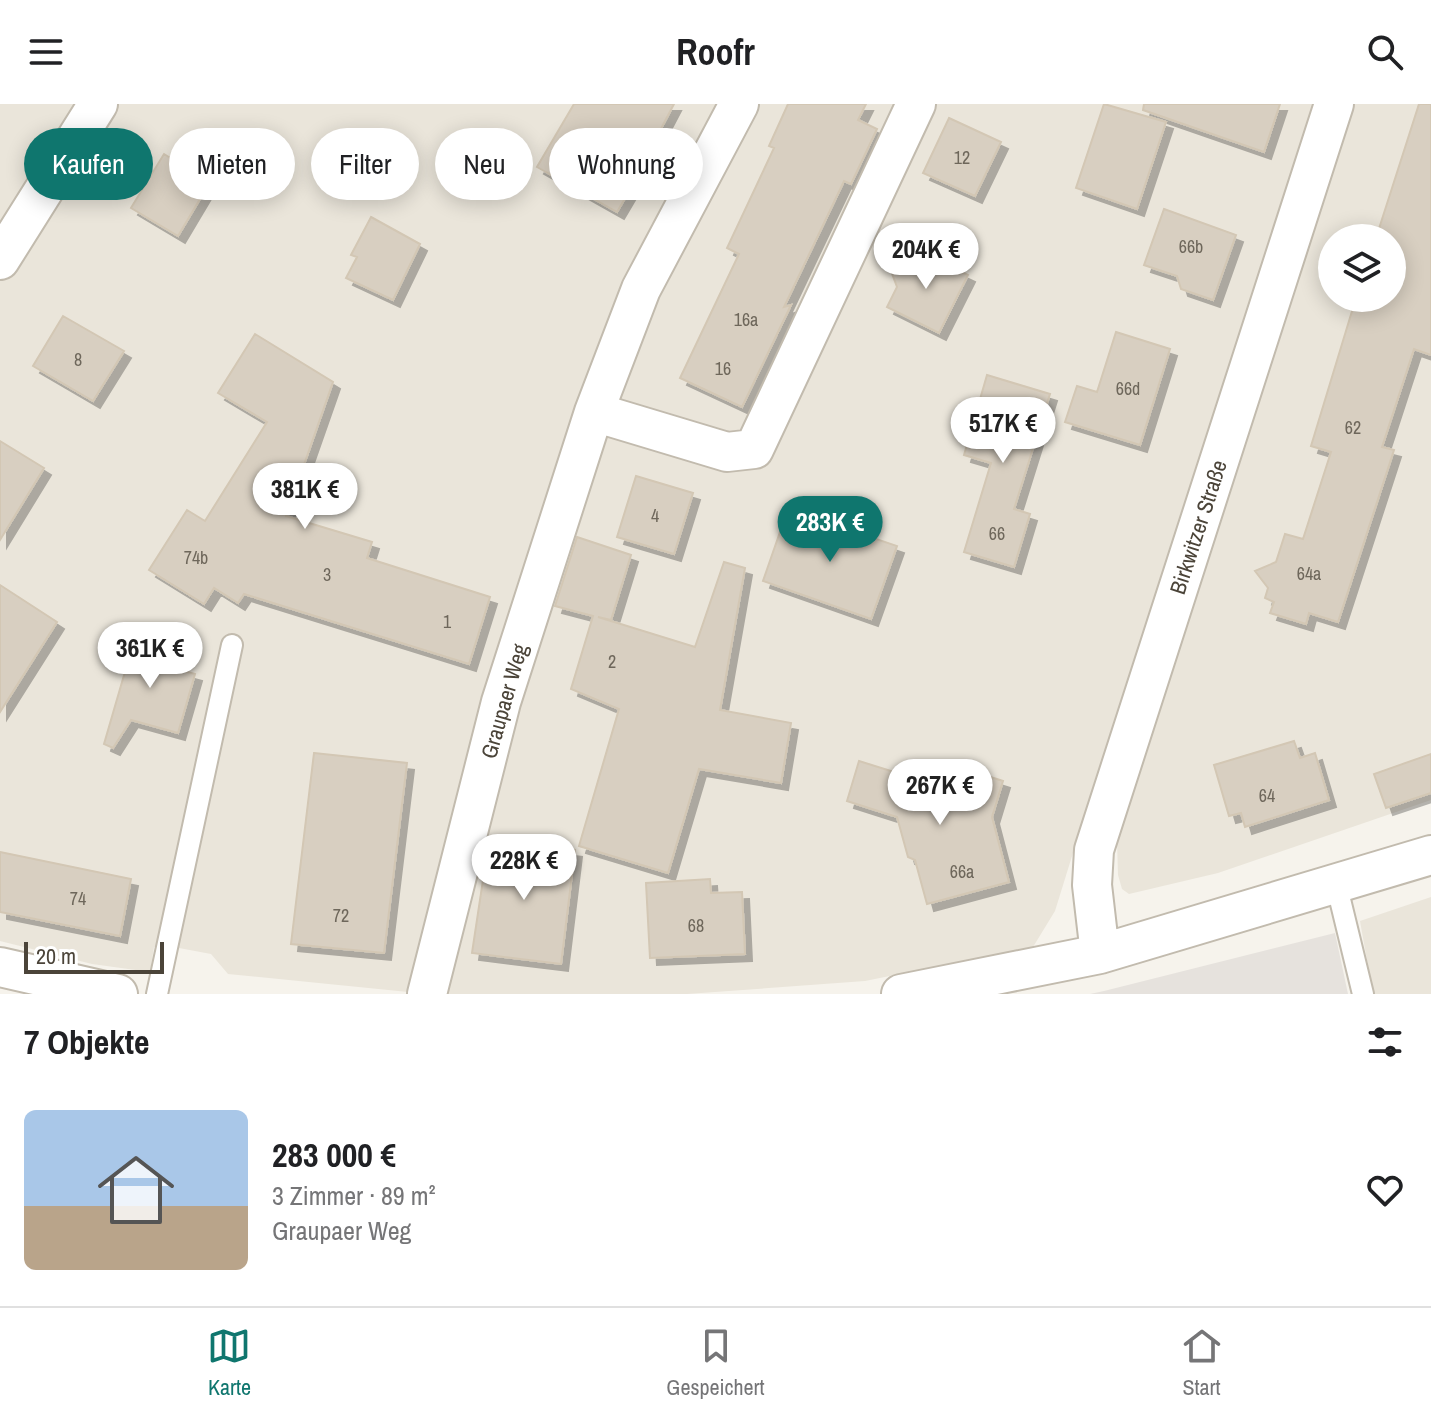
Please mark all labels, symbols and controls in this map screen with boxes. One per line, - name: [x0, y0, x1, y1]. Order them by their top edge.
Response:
- text: Roofr: [676, 28, 755, 76]
- icon: menu: [24, 30, 68, 74]
- icon: search: [1363, 30, 1407, 74]
- chip: Kaufen: [24, 128, 153, 200]
- chip: Mieten: [169, 128, 295, 200]
- chip: Filter: [311, 128, 419, 200]
- chip: Neu: [435, 128, 533, 200]
- chip: Wohnung: [549, 128, 703, 200]
- house number: 12: [954, 145, 970, 170]
- pin: 204K €: [861, 223, 991, 291]
- map controls: [1318, 224, 1406, 312]
- button: layers: [1318, 224, 1406, 312]
- text: 204K €: [892, 231, 960, 266]
- house number: 66b: [1179, 234, 1203, 259]
- house number: 16a: [734, 307, 758, 332]
- house number: 8: [74, 347, 82, 372]
- house number: 16: [715, 356, 731, 381]
- house number: 66d: [1116, 376, 1140, 401]
- pin: 517K €: [938, 397, 1068, 465]
- text: 517K €: [969, 405, 1037, 440]
- house number: 62: [1345, 415, 1361, 440]
- street label: Birkwitzer Straße: [1162, 456, 1234, 598]
- pin: 381K €: [240, 463, 370, 531]
- text: 381K €: [271, 471, 339, 506]
- pin: 283K €: [765, 496, 895, 564]
- house number: 4: [651, 503, 659, 528]
- text: 283K €: [796, 504, 864, 539]
- house number: 66: [989, 521, 1005, 546]
- house number: 74b: [184, 545, 208, 570]
- house number: 64a: [1297, 561, 1321, 586]
- house number: 3: [323, 562, 331, 587]
- house number: 1: [443, 609, 452, 634]
- pin: 361K €: [85, 622, 215, 690]
- text: 361K €: [116, 630, 184, 665]
- street label: Graupaer Weg: [473, 640, 535, 762]
- house number: 2: [608, 649, 616, 674]
- pin: 267K €: [875, 759, 1005, 827]
- text: 267K €: [906, 767, 974, 802]
- house number: 64: [1259, 783, 1275, 808]
- pin: 228K €: [459, 834, 589, 902]
- text: 228K €: [490, 842, 558, 877]
- house number: 66a: [950, 859, 974, 884]
- house number: 74: [70, 886, 86, 911]
- house number: 72: [333, 903, 349, 928]
- house number: 68: [688, 913, 704, 938]
- scale bar: [24, 938, 164, 974]
- text: 20 m: [36, 941, 76, 971]
- text: 7 Objekte: [24, 1019, 150, 1065]
- icon: filters: [1363, 1020, 1407, 1064]
- text: 283 000 €: [272, 1132, 396, 1178]
- icon: home: [88, 1142, 184, 1238]
- icon: heart: [1363, 1168, 1407, 1212]
- text: 3 Zimmer · 89 m²: [272, 1178, 436, 1213]
- text: Graupaer Weg: [272, 1213, 411, 1248]
- tab: Karte: [207, 1324, 251, 1402]
- tab: Gespeichert: [666, 1324, 765, 1402]
- tab: Start: [1180, 1324, 1224, 1402]

